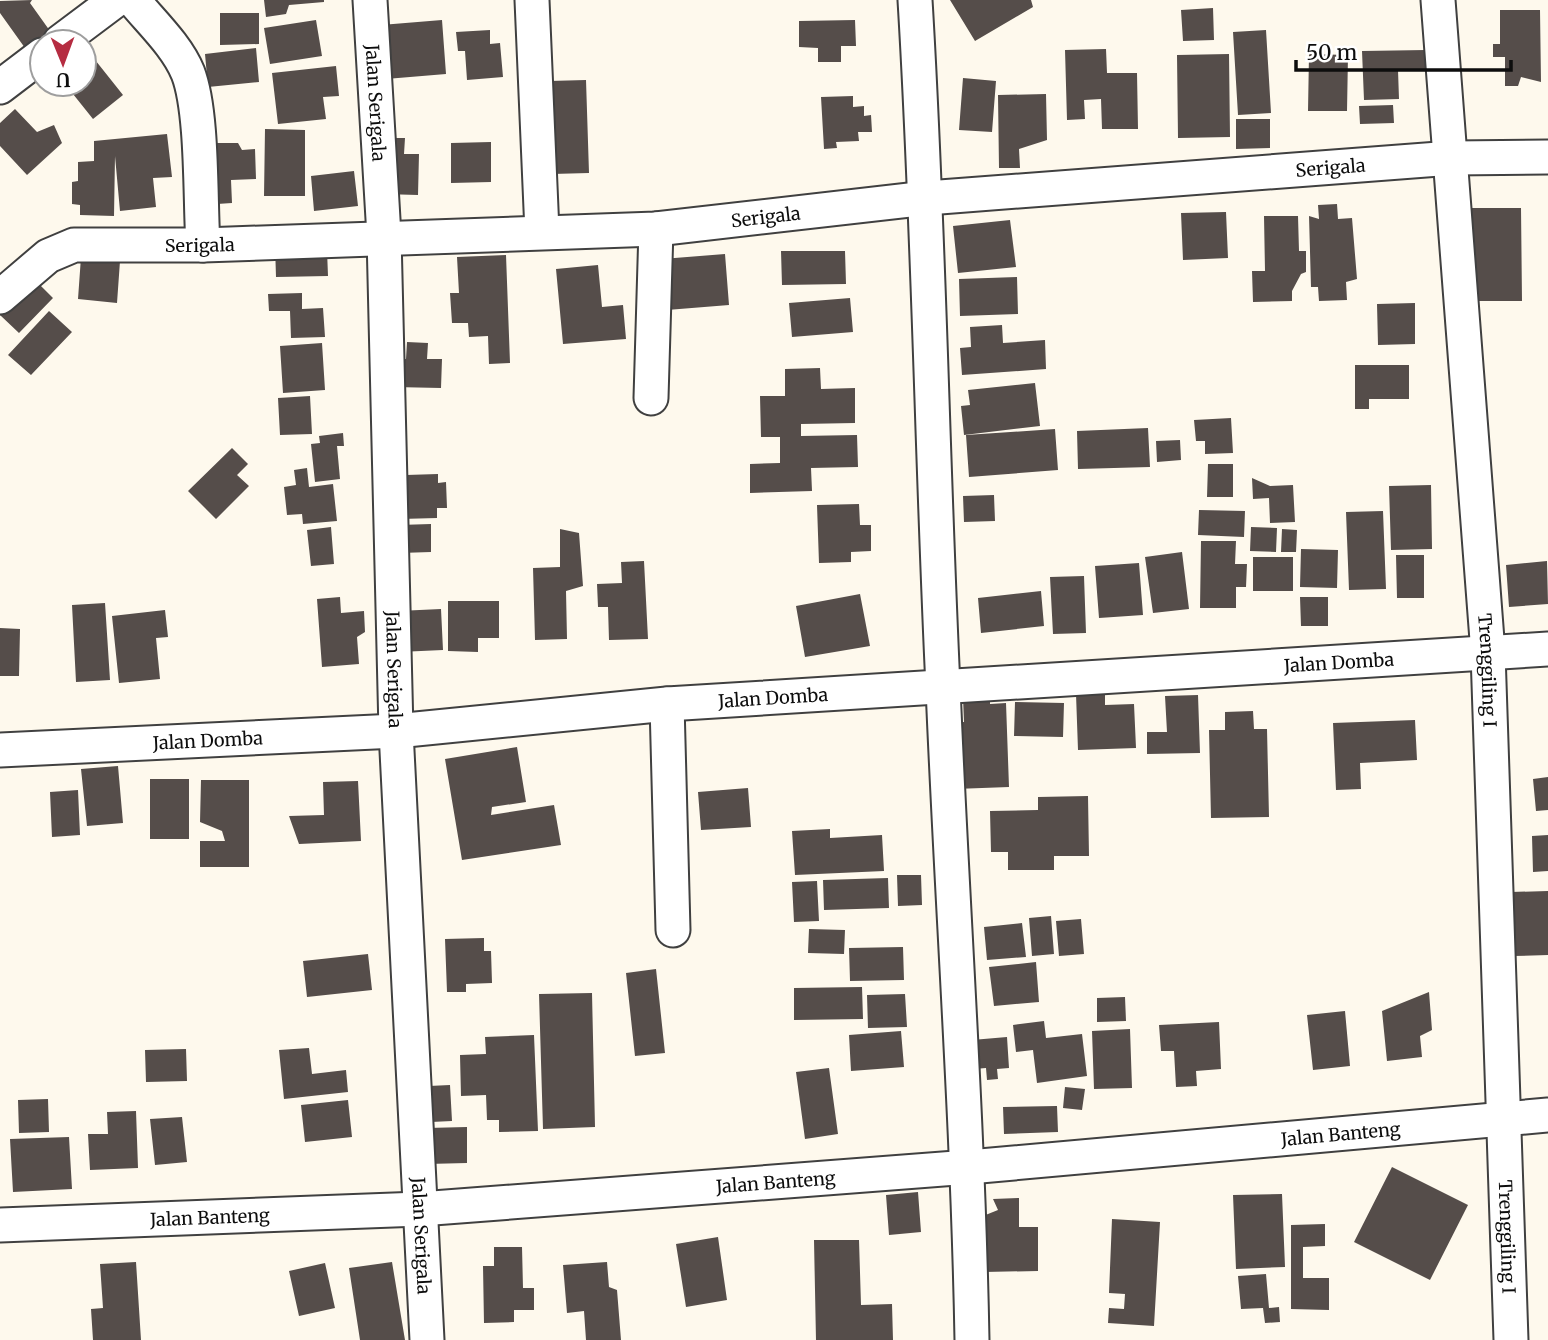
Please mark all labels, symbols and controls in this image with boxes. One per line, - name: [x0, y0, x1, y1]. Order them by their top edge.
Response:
- north arrow: [28, 28, 98, 98]
- scale bar: [1296, 28, 1511, 72]
- text: 50 m: [1306, 39, 1357, 66]
- street label: Jalan Serigala: [361, 43, 391, 162]
- text: U: [56, 68, 71, 92]
- street label: Serigala: [1295, 153, 1367, 181]
- street label: Serigala: [730, 201, 802, 232]
- street label: Serigala: [165, 232, 235, 257]
- street label: Jalan Serigala: [382, 610, 407, 729]
- street label: Trenggiling I: [1473, 612, 1502, 728]
- street label: Jalan Domba: [1282, 647, 1395, 677]
- street label: Jalan Domba: [716, 682, 829, 712]
- street label: Jalan Domba: [151, 726, 264, 754]
- street label: Jalan Banteng: [1279, 1117, 1401, 1151]
- street label: Jalan Banteng: [714, 1166, 836, 1198]
- street label: Jalan Serigala: [407, 1176, 436, 1295]
- street label: Trenggiling I: [1494, 1179, 1521, 1294]
- street label: Jalan Banteng: [149, 1203, 270, 1231]

